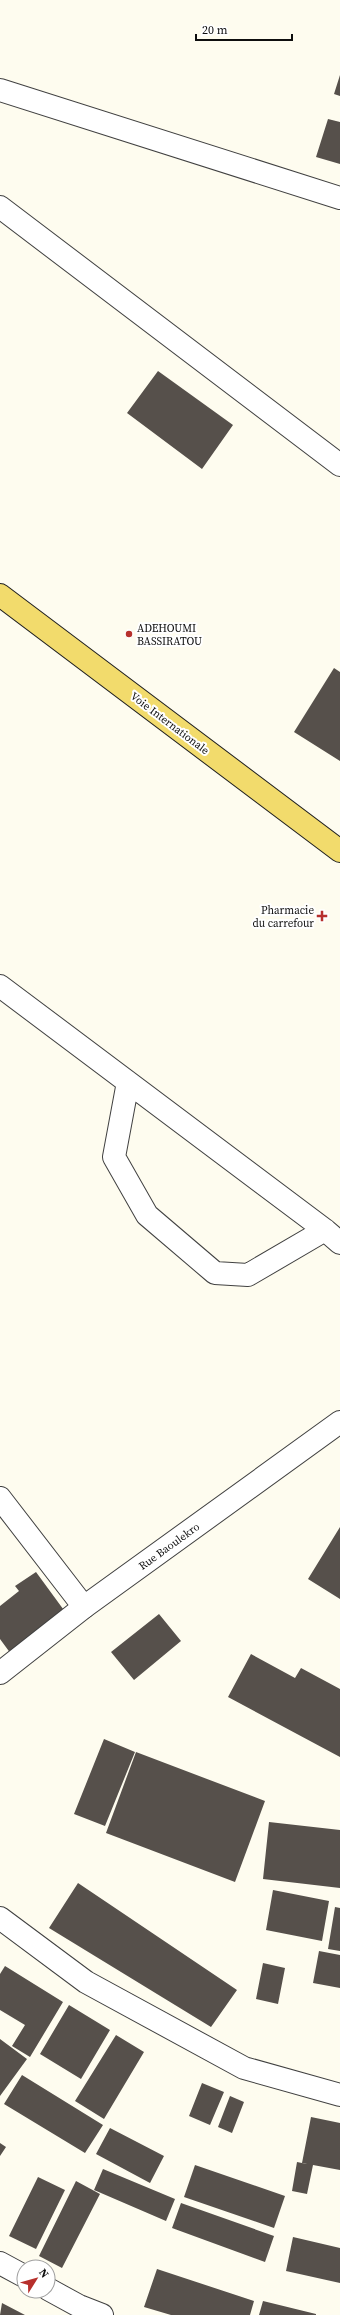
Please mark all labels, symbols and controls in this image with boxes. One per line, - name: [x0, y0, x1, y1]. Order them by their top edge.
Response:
- scale bar: [196, 16, 292, 42]
- text: 20 m: [202, 22, 228, 38]
- place label: ADEHOUMI BASSIRATOU: [137, 621, 202, 649]
- marker: ADEHOUMI BASSIRATOU: [124, 629, 134, 639]
- street label: Voie Internationale: [127, 689, 212, 758]
- place label: Pharmacie du carrefour: [253, 903, 314, 931]
- marker: Pharmacie du carrefour: [317, 911, 327, 921]
- street label: Rue Baoulekro: [136, 1519, 203, 1574]
- north arrow: [16, 2259, 56, 2299]
- text: N: [35, 2266, 52, 2281]

